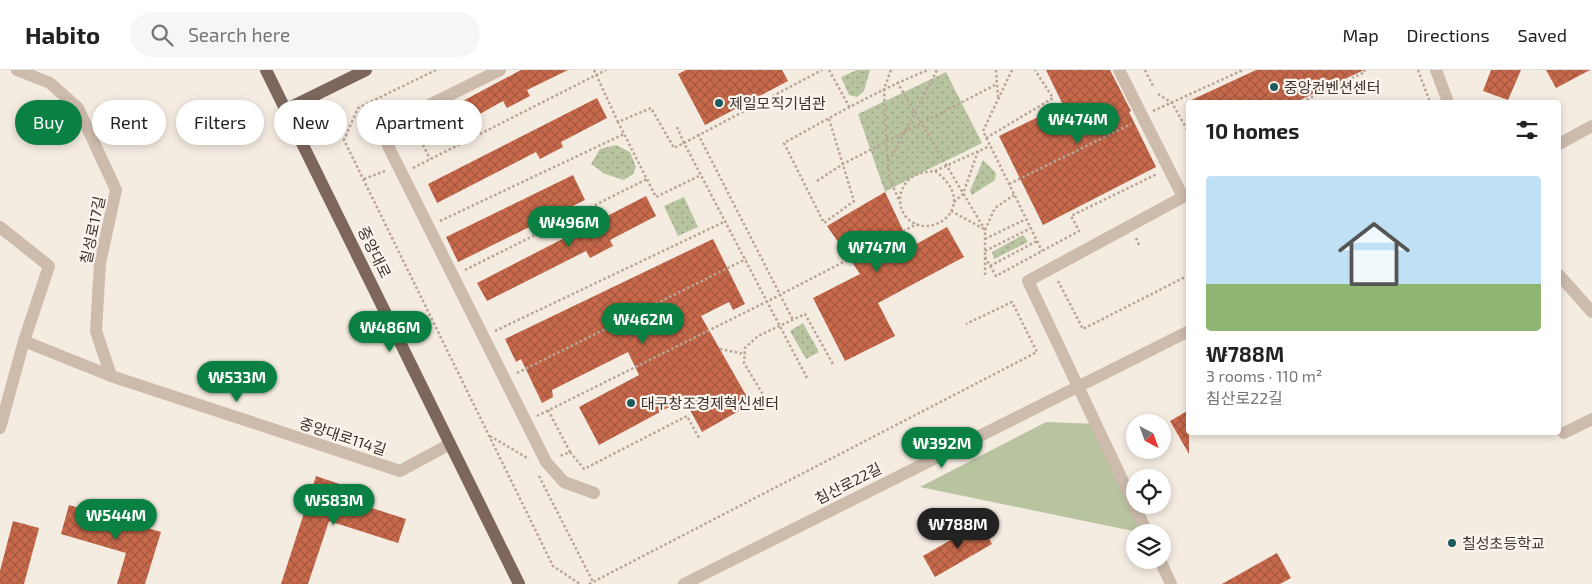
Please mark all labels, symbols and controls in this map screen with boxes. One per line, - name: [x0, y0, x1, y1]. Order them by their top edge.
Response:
- search box: [130, 12, 480, 57]
- text: Habito: [25, 20, 100, 49]
- icon: search: [148, 21, 176, 49]
- text: Search here: [188, 23, 290, 46]
- text: Map: [1342, 24, 1379, 46]
- text: Directions: [1407, 24, 1490, 46]
- text: Saved: [1518, 24, 1567, 46]
- place label: 중앙컨벤션센터: [1284, 78, 1381, 96]
- marker: 중앙컨벤션센터: [1268, 81, 1280, 93]
- place label: 제일모직기념관: [729, 94, 826, 112]
- marker: 제일모직기념관: [713, 97, 725, 109]
- chip: Buy: [15, 100, 82, 145]
- chip: Rent: [92, 100, 166, 145]
- chip: Filters: [176, 100, 264, 145]
- chip: New: [274, 100, 347, 145]
- chip: Apartment: [357, 100, 482, 145]
- pin: ₩474M: [1043, 102, 1113, 145]
- text: ₩474M: [1048, 109, 1108, 128]
- icon: filters: [1513, 116, 1541, 144]
- text: 10 homes: [1206, 118, 1299, 143]
- street label: 칠성로17길: [76, 194, 108, 266]
- pin: ₩496M: [534, 206, 604, 248]
- icon: home: [1329, 209, 1419, 299]
- text: ₩496M: [539, 212, 599, 231]
- street label: 중앙대로: [355, 223, 395, 281]
- pin: ₩747M: [842, 230, 912, 273]
- text: ₩747M: [848, 237, 906, 256]
- pin: ₩462M: [608, 302, 678, 345]
- text: ₩462M: [613, 309, 673, 328]
- pin: ₩486M: [355, 310, 425, 353]
- text: ₩486M: [360, 317, 420, 336]
- text: ₩788M: [1206, 341, 1284, 366]
- pin: ₩533M: [202, 360, 272, 403]
- text: 3 rooms · 110 m²: [1206, 366, 1323, 385]
- text: ₩533M: [208, 367, 266, 386]
- text: 침산로22길: [1206, 388, 1283, 407]
- place label: 대구창조경제혁신센터: [641, 394, 779, 412]
- marker: 대구창조경제혁신센터: [625, 397, 637, 409]
- street label: 중앙대로114길: [297, 414, 389, 458]
- north arrow: [1126, 414, 1171, 459]
- map controls: [1126, 414, 1171, 569]
- pin: ₩392M: [907, 426, 977, 469]
- text: ₩392M: [913, 433, 971, 452]
- street label: 침산로22길: [812, 459, 884, 507]
- button: locate: [1126, 469, 1171, 514]
- pin: ₩583M: [299, 484, 369, 526]
- text: ₩583M: [304, 490, 364, 509]
- pin: ₩544M: [81, 498, 151, 541]
- text: ₩544M: [86, 505, 146, 524]
- pin: ₩788M: [923, 508, 993, 550]
- text: ₩788M: [928, 514, 988, 533]
- button: layers: [1126, 524, 1171, 569]
- place label: 칠성초등학교: [1462, 534, 1545, 552]
- marker: 칠성초등학교: [1446, 537, 1458, 549]

